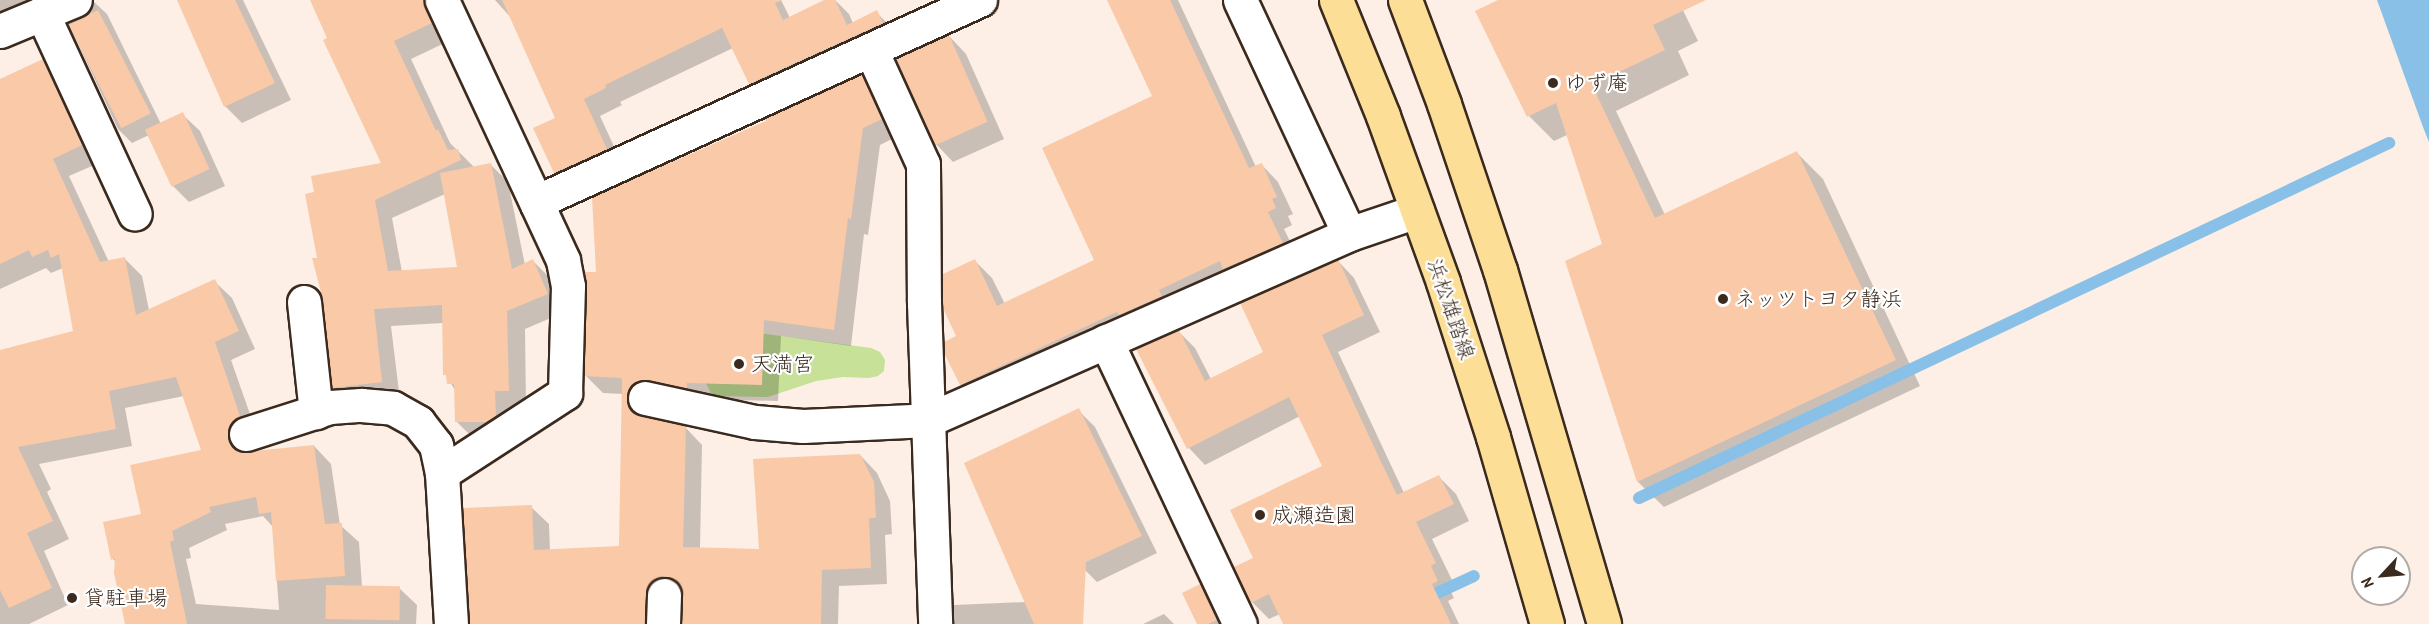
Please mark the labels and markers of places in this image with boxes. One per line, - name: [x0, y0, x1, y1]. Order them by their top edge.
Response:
- place label: ゆず庵: [1565, 70, 1628, 96]
- marker: ゆず庵: [1546, 76, 1560, 90]
- place label: ネッツトヨタ静浜: [1735, 286, 1903, 312]
- marker: ネッツトヨタ静浜: [1716, 292, 1730, 306]
- place label: 天満宮: [751, 351, 814, 377]
- marker: 天満宮: [732, 357, 746, 371]
- place label: 成瀬造園: [1272, 502, 1356, 528]
- marker: 成瀬造園: [1253, 508, 1267, 522]
- place label: 貸駐車場: [84, 585, 168, 611]
- marker: 貸駐車場: [65, 591, 79, 605]

